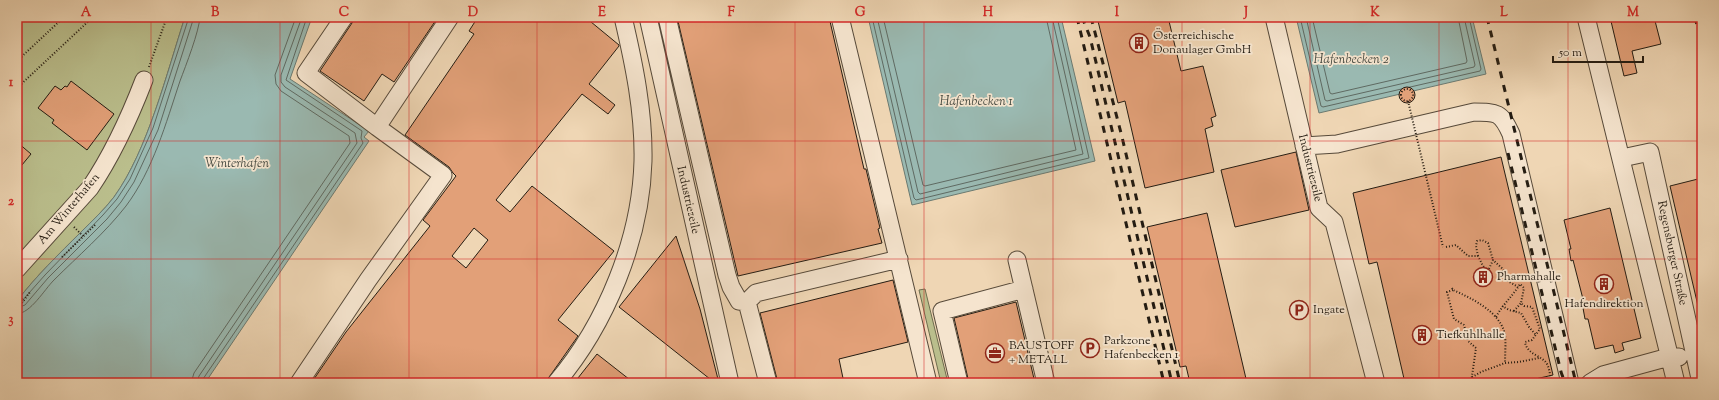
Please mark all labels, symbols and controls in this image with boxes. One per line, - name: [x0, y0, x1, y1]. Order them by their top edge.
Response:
- text: A: [81, 4, 92, 22]
- text: B: [211, 4, 220, 22]
- text: C: [339, 4, 349, 22]
- text: D: [468, 4, 478, 22]
- text: E: [598, 4, 606, 22]
- text: F: [727, 4, 735, 22]
- text: G: [855, 4, 866, 22]
- text: H: [983, 4, 994, 22]
- text: I: [1115, 4, 1120, 22]
- text: J: [1243, 4, 1248, 22]
- text: K: [1370, 4, 1380, 22]
- text: L: [1500, 4, 1508, 22]
- text: M: [1627, 4, 1639, 22]
- place label: Österreichische Donaulager GmbH: [1153, 27, 1252, 59]
- building icon: Österreichische Donaulager GmbH: [1128, 32, 1150, 54]
- scale bar: [1553, 38, 1643, 64]
- text: 50 m: [1558, 44, 1582, 62]
- water label: Hafenbecken 2: [1314, 51, 1389, 69]
- text: 1: [9, 74, 14, 92]
- water label: Hafenbecken 1: [939, 93, 1013, 111]
- street label: Industriezeile: [1293, 132, 1327, 204]
- water label: Winterhafen: [205, 155, 269, 173]
- street label: Industriezeile: [671, 164, 705, 236]
- street label: Am Winterhafen: [34, 169, 104, 249]
- text: 2: [8, 193, 15, 211]
- street label: Regensburger Straße: [1652, 199, 1692, 307]
- building icon: Pharmahalle: [1472, 266, 1494, 288]
- place label: Pharmahalle: [1497, 268, 1561, 286]
- building icon: Hafendirektion: [1593, 273, 1615, 295]
- place label: Hafendirektion: [1564, 295, 1644, 313]
- parking icon: Ingate: [1288, 299, 1310, 321]
- place label: Ingate: [1313, 301, 1345, 319]
- text: 3: [8, 311, 14, 329]
- building icon: Tiefkühlhalle: [1411, 324, 1433, 346]
- place label: Tiefkühlhalle: [1436, 326, 1505, 344]
- place label: Parkzone Hafenbecken 1: [1104, 332, 1179, 364]
- place label: BAUSTOFF + METALL: [1009, 337, 1075, 369]
- parking icon: Parkzone Hafenbecken 1: [1079, 337, 1101, 359]
- office icon: BAUSTOFF + METALL: [984, 342, 1006, 364]

